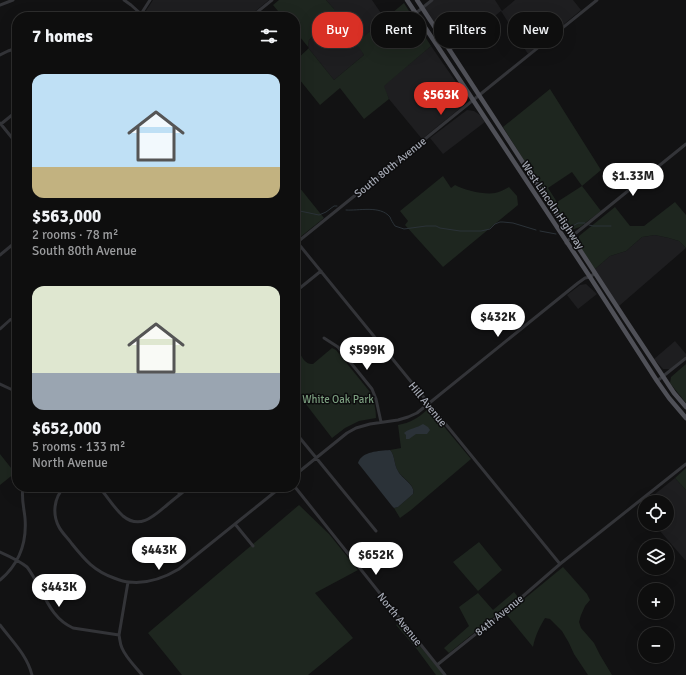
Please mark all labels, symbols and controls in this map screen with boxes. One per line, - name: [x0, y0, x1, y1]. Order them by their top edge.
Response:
- chip: Buy: [312, 12, 363, 48]
- chip: Rent: [371, 12, 426, 48]
- chip: Filters: [434, 12, 500, 48]
- chip: New: [508, 12, 563, 48]
- icon: filters: [258, 25, 280, 47]
- text: 7 homes: [32, 26, 93, 47]
- pin: $563K: [413, 82, 469, 116]
- text: $563K: [423, 87, 459, 103]
- icon: home: [120, 100, 192, 172]
- street label: South 80th Avenue: [352, 134, 429, 200]
- street label: West Lincoln Highway: [518, 159, 587, 252]
- pin: $1.33M: [600, 163, 666, 197]
- text: $1.33M: [612, 168, 654, 184]
- text: $563,000: [32, 206, 101, 227]
- text: 2 rooms · 78 m²: [32, 227, 118, 243]
- text: South 80th Avenue: [32, 243, 137, 259]
- pin: $432K: [470, 304, 526, 338]
- text: $432K: [480, 309, 516, 325]
- icon: home: [120, 312, 192, 384]
- pin: $599K: [339, 337, 395, 371]
- text: $599K: [349, 342, 385, 358]
- street label: Hill Avenue: [406, 379, 450, 429]
- park label: White Oak Park: [302, 393, 374, 406]
- text: $652,000: [32, 418, 101, 439]
- text: 5 rooms · 133 m²: [32, 439, 125, 455]
- text: North Avenue: [32, 455, 108, 471]
- map controls: [638, 495, 674, 663]
- button: locate: [638, 495, 674, 531]
- pin: $443K: [131, 537, 187, 571]
- button: layers: [638, 539, 674, 575]
- text: $443K: [141, 542, 177, 558]
- pin: $652K: [348, 542, 404, 576]
- text: $652K: [358, 547, 394, 563]
- pin: $443K: [31, 574, 87, 608]
- text: $443K: [41, 579, 77, 595]
- button: +: [638, 583, 674, 619]
- street label: North Avenue: [374, 590, 425, 648]
- street label: 84th Avenue: [472, 592, 526, 639]
- button: −: [638, 627, 674, 663]

